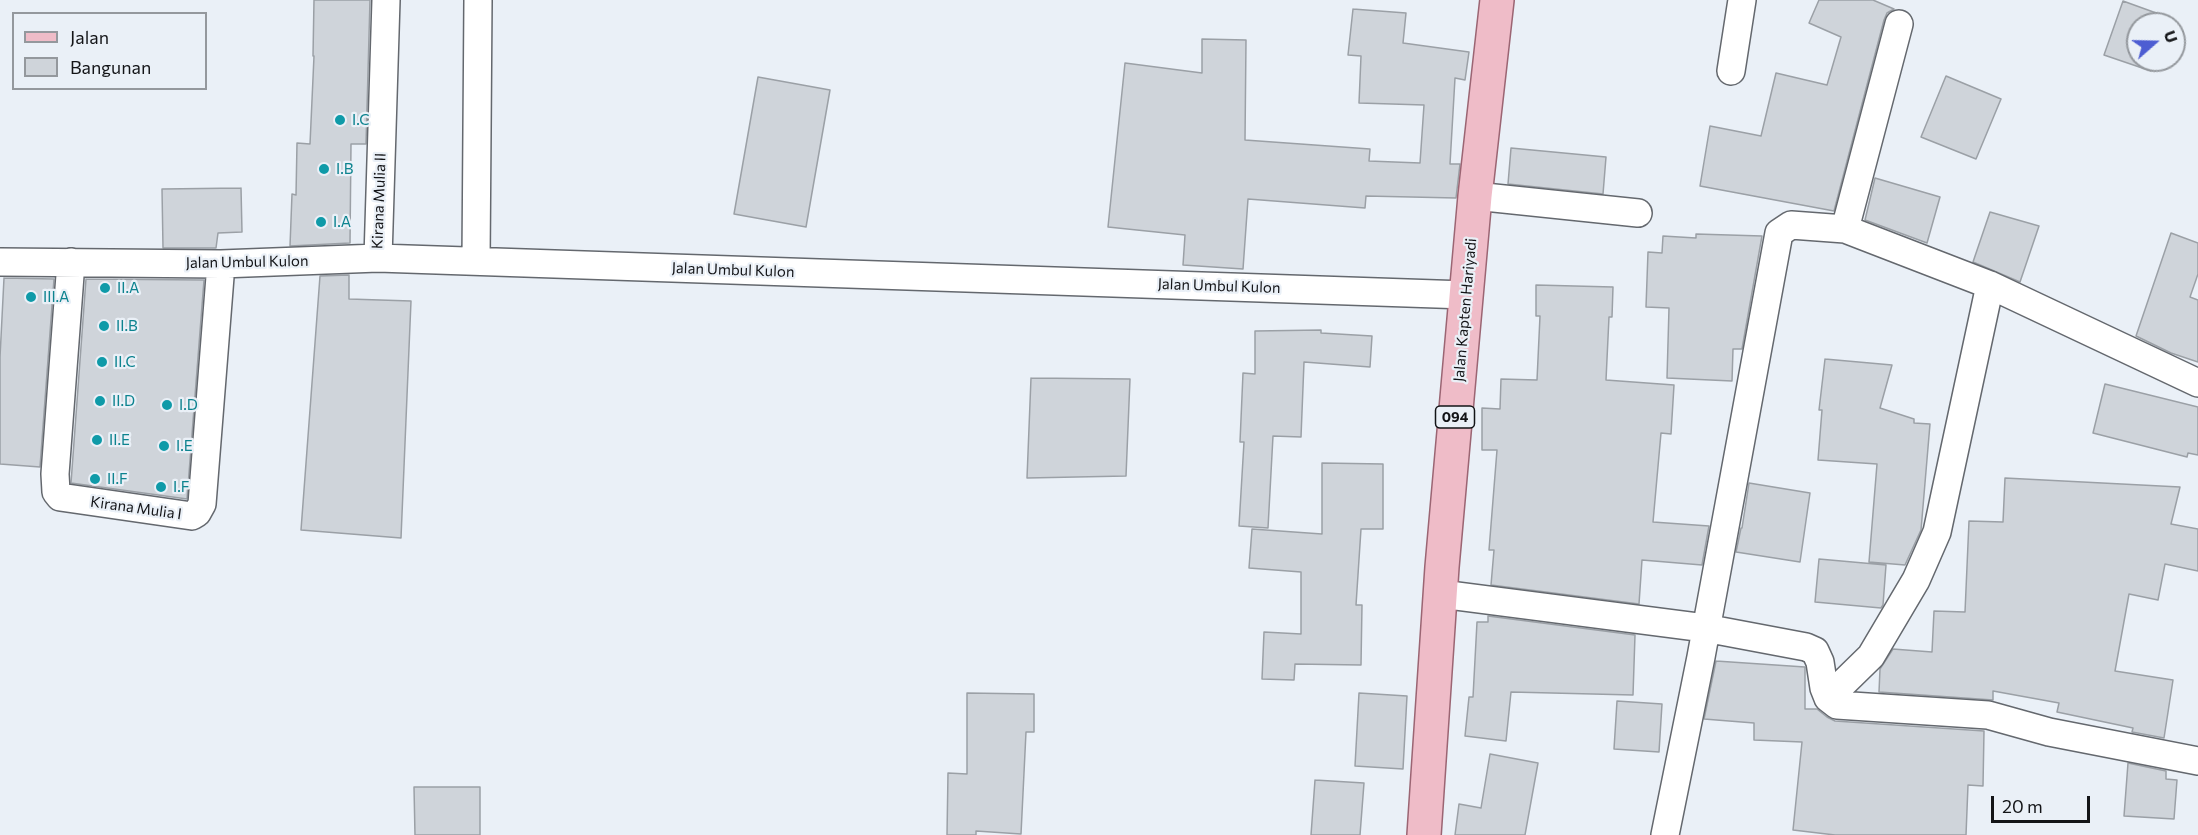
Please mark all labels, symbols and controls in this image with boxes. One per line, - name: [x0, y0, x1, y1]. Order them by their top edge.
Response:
- legend: [12, 12, 207, 90]
- north arrow: [2126, 12, 2186, 72]
- text: Jalan: [70, 26, 109, 48]
- text: U: [2161, 28, 2182, 45]
- text: Bangunan: [70, 56, 151, 78]
- place label: I.C: [352, 111, 370, 129]
- marker: I.C: [333, 113, 347, 127]
- street label: Kirana Mulia II: [368, 153, 390, 249]
- place label: I.B: [336, 160, 353, 178]
- marker: I.B: [317, 162, 331, 176]
- place label: I.A: [333, 213, 351, 231]
- marker: I.A: [314, 215, 328, 229]
- street label: Jalan Kapten Hariyadi: [1450, 237, 1480, 383]
- street label: Jalan Umbul Kulon: [185, 252, 309, 272]
- street label: Jalan Umbul Kulon: [671, 259, 795, 281]
- street label: Jalan Umbul Kulon: [1157, 275, 1281, 297]
- place label: II.A: [117, 279, 139, 297]
- marker: II.A: [98, 281, 112, 295]
- place label: III.A: [43, 288, 69, 306]
- marker: III.A: [24, 290, 38, 304]
- place label: II.B: [116, 317, 138, 335]
- marker: II.B: [97, 319, 111, 333]
- place label: II.C: [114, 353, 136, 371]
- marker: II.C: [95, 355, 109, 369]
- place label: II.D: [112, 392, 135, 410]
- marker: II.D: [93, 394, 107, 408]
- place label: I.D: [179, 396, 198, 414]
- marker: I.D: [160, 398, 174, 412]
- road number: 094: [1436, 406, 1474, 428]
- place label: II.E: [109, 431, 130, 449]
- marker: II.E: [90, 433, 104, 447]
- place label: I.E: [176, 437, 193, 455]
- marker: I.E: [157, 439, 171, 453]
- place label: II.F: [107, 470, 128, 488]
- marker: II.F: [88, 472, 102, 486]
- place label: I.F: [173, 478, 189, 496]
- marker: I.F: [154, 480, 168, 494]
- street label: Kirana Mulia I: [89, 493, 183, 523]
- scale bar: [1994, 784, 2093, 822]
- text: 20 m: [2002, 795, 2043, 817]

